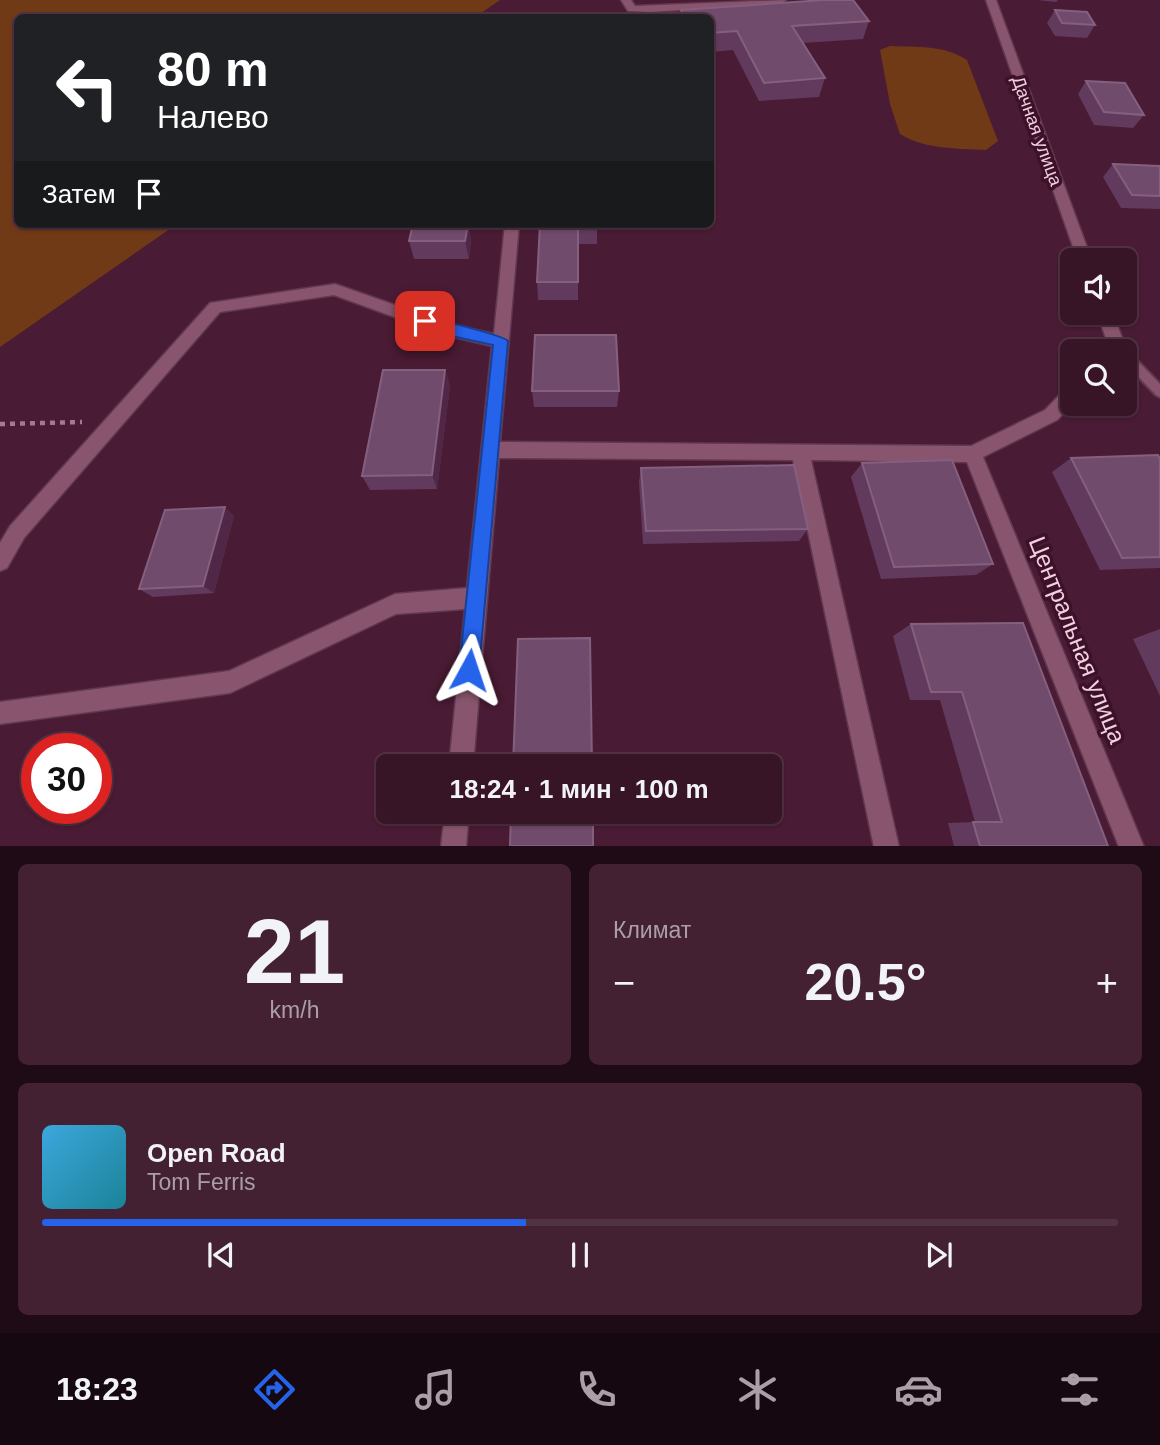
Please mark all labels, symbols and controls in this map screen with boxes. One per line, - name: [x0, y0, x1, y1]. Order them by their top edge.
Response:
- icon: left: [42, 42, 133, 133]
- text: 80 m: [157, 42, 269, 96]
- street label: Дачная улица: [1008, 73, 1066, 190]
- text: Налево: [157, 99, 269, 135]
- icon: arrive: [130, 175, 168, 213]
- text: Затем: [42, 179, 116, 209]
- map controls: [1060, 248, 1137, 416]
- button: sound: [1060, 248, 1137, 325]
- pin: [395, 291, 455, 351]
- icon: arrive: [406, 302, 444, 340]
- button: search: [1060, 339, 1137, 416]
- street label: Центральная улица: [1024, 532, 1132, 748]
- position arrow: [432, 633, 506, 707]
- speed limit sign: 30: [21, 733, 112, 824]
- text: 18:24 · 1 мин · 100 m: [449, 774, 709, 804]
- text: 21: [244, 901, 345, 1002]
- text: Климат: [613, 917, 691, 943]
- text: 20.5°: [804, 953, 927, 1011]
- text: −: [613, 962, 635, 1004]
- text: +: [1096, 962, 1118, 1004]
- text: km/h: [270, 997, 319, 1023]
- text: Open Road: [147, 1138, 286, 1168]
- text: Tom Ferris: [147, 1169, 256, 1195]
- icon: previous: [202, 1236, 240, 1274]
- icon: pause: [561, 1236, 599, 1274]
- icon: next: [920, 1236, 958, 1274]
- icon: directions: [250, 1365, 299, 1414]
- icon: music: [411, 1365, 460, 1414]
- icon: phone: [572, 1365, 621, 1414]
- icon: climate: [733, 1365, 782, 1414]
- icon: car: [894, 1365, 943, 1414]
- icon: filters: [1055, 1365, 1104, 1414]
- text: 18:23: [56, 1371, 138, 1407]

